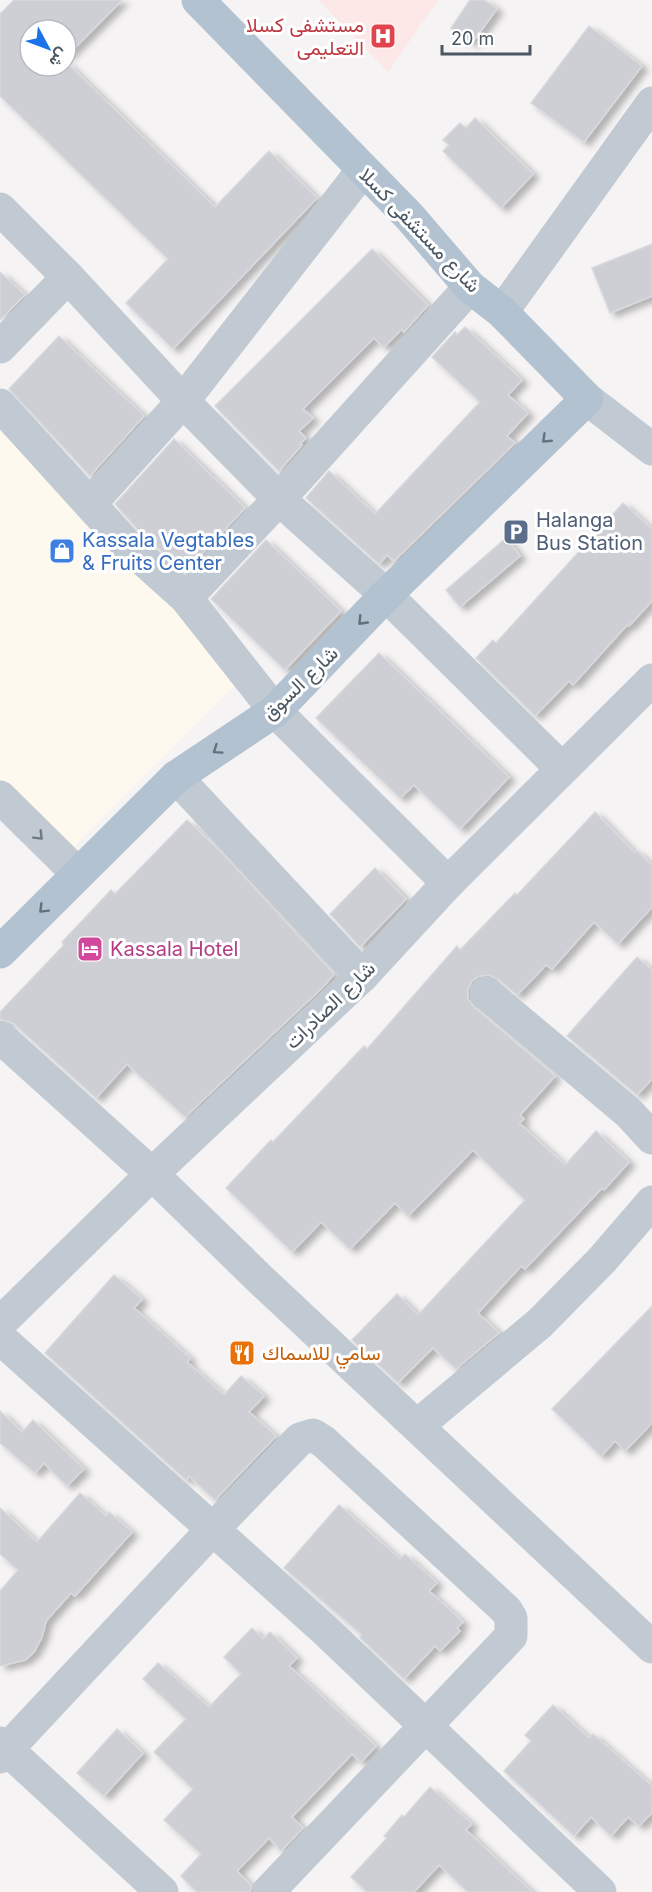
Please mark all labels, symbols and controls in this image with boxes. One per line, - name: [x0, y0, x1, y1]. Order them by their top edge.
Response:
- place label: مستشفى كسلا التعليمى: [246, 13, 364, 60]
- north arrow: [18, 18, 78, 78]
- scale bar: [442, 18, 530, 56]
- hospital icon: مستشفى كسلا التعليمى: [368, 21, 398, 51]
- text: 20 m: [451, 28, 494, 49]
- text: ش: [45, 44, 73, 72]
- street label: شارع مستشفى كسلا: [353, 163, 486, 299]
- one-way arrow: [542, 432, 553, 443]
- place label: Halanga Bus Station: [536, 508, 643, 555]
- parking icon: Halanga Bus Station: [501, 517, 531, 547]
- place label: Kassala Vegtables & Fruits Center: [82, 528, 255, 575]
- shop icon: Kassala Vegtables & Fruits Center: [47, 536, 77, 566]
- one-way arrow: [358, 614, 369, 624]
- street label: شارع السوق: [257, 641, 344, 726]
- one-way arrow: [213, 743, 224, 754]
- one-way arrow: [31, 828, 42, 839]
- one-way arrow: [39, 902, 50, 913]
- hotel icon: Kassala Hotel: [75, 934, 105, 964]
- place label: Kassala Hotel: [110, 937, 238, 961]
- street label: شارع الصادرات: [280, 956, 381, 1055]
- restaurant icon: سامي للاسماك: [227, 1338, 257, 1368]
- place label: سامي للاسماك: [262, 1341, 381, 1370]

